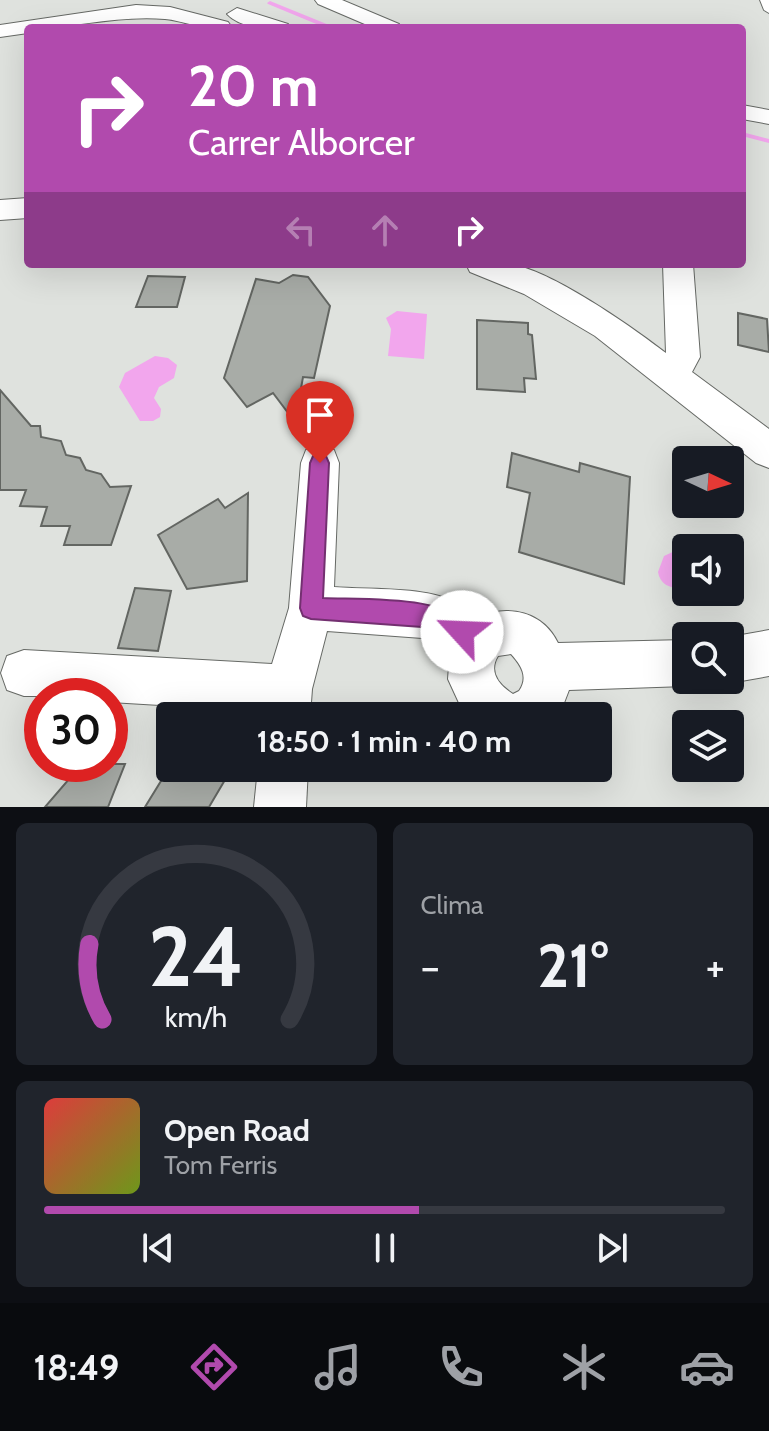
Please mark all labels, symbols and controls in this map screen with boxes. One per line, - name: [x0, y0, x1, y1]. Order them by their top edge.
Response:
- text: 20 m: [188, 52, 318, 120]
- icon: right: [56, 56, 160, 160]
- text: Carrer Alborcer: [188, 120, 415, 164]
- icon: left: [279, 208, 323, 252]
- icon: ahead: [363, 208, 407, 252]
- icon: right: [447, 208, 491, 252]
- pin: [286, 381, 354, 463]
- icon: arrive: [298, 393, 342, 437]
- north arrow: [672, 446, 744, 518]
- map controls: [672, 446, 744, 782]
- button: sound: [672, 534, 744, 606]
- position arrow: [420, 590, 504, 674]
- button: search: [672, 622, 744, 694]
- speed limit sign: 30: [24, 678, 128, 782]
- button: layers: [672, 710, 744, 782]
- text: 18:50 · 1 min · 40 m: [257, 723, 511, 760]
- text: Clima: [421, 889, 483, 921]
- text: 24: [148, 906, 244, 1007]
- text: 21°: [537, 929, 608, 1002]
- text: −: [421, 940, 440, 993]
- text: +: [706, 940, 725, 993]
- text: km/h: [165, 999, 228, 1034]
- text: Open Road: [164, 1112, 310, 1149]
- text: Tom Ferris: [164, 1149, 277, 1181]
- icon: previous: [136, 1226, 180, 1270]
- icon: pause: [363, 1226, 407, 1270]
- icon: next: [590, 1226, 634, 1270]
- icon: directions: [186, 1339, 242, 1395]
- icon: music: [310, 1339, 366, 1395]
- icon: phone: [433, 1339, 489, 1395]
- icon: climate: [556, 1339, 612, 1395]
- icon: car: [679, 1339, 735, 1395]
- text: 18:49: [34, 1345, 119, 1389]

